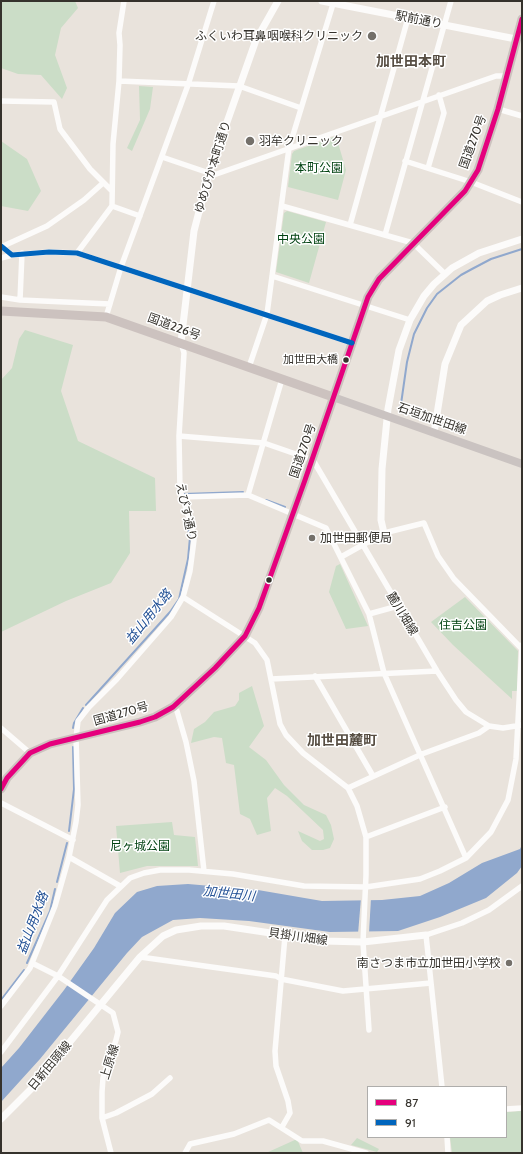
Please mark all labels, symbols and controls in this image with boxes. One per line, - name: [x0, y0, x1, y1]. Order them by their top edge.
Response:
- street label: 駅前通り: [394, 8, 444, 32]
- place label: ふくいわ耳鼻咽喉科クリニック: [195, 29, 363, 43]
- marker: ふくいわ耳鼻咽喉科クリニック: [366, 30, 378, 42]
- district label: 加世田本町: [376, 54, 446, 70]
- street label: 国道270号: [457, 113, 489, 171]
- street label: ゆめぴか本町通り: [192, 119, 234, 215]
- place label: 羽牟クリニック: [259, 134, 343, 148]
- marker: 羽牟クリニック: [244, 135, 256, 147]
- park label: 本町公園: [295, 161, 343, 175]
- park label: 中央公園: [277, 232, 325, 246]
- street label: 国道226号: [146, 311, 202, 343]
- place label: 加世田大橋: [283, 353, 338, 367]
- marker: 加世田大橋: [341, 355, 351, 365]
- street label: 石垣加世田線: [396, 400, 468, 438]
- street label: 国道270号: [287, 422, 319, 480]
- street label: えびす通り: [173, 481, 199, 543]
- place label: 加世田郵便局: [320, 531, 392, 545]
- marker: 加世田郵便局: [307, 533, 317, 543]
- unlabelled marker: [264, 575, 274, 585]
- water label: 益山用水路: [122, 587, 176, 647]
- street label: 麓川畑線: [383, 590, 421, 638]
- park label: 住吉公園: [439, 618, 487, 632]
- street label: 国道270号: [92, 699, 150, 729]
- district label: 加世田麓町: [307, 733, 377, 749]
- park label: 尼ヶ城公園: [110, 839, 170, 853]
- water label: 加世田川: [202, 884, 256, 904]
- water label: 益山用水路: [14, 890, 52, 956]
- street label: 貝掛川畑線: [267, 926, 329, 948]
- place label: 南さつま市立加世田小学校: [357, 956, 501, 970]
- marker: 南さつま市立加世田小学校: [504, 958, 514, 968]
- street label: 日新田頭線: [25, 1038, 75, 1094]
- street label: 上原線: [98, 1043, 122, 1081]
- legend: [367, 1086, 507, 1138]
- text: 87: [405, 1095, 418, 1110]
- text: 91: [405, 1115, 416, 1130]

